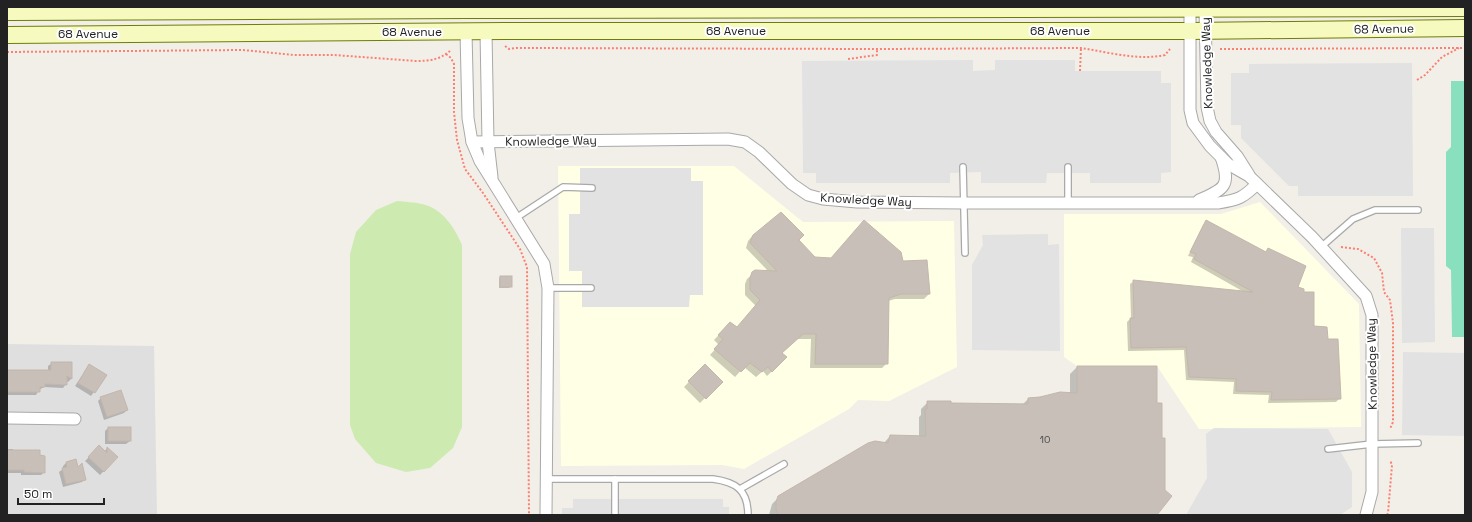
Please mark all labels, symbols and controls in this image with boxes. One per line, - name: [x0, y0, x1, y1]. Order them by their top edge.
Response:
- street label: Knowledge Way: [1197, 17, 1217, 109]
- street label: 68 Avenue: [1354, 20, 1414, 38]
- street label: 68 Avenue: [706, 23, 766, 39]
- street label: 68 Avenue: [1030, 23, 1090, 39]
- street label: 68 Avenue: [382, 24, 442, 40]
- street label: 68 Avenue: [58, 26, 118, 42]
- street label: Knowledge Way: [505, 132, 597, 150]
- street label: Knowledge Way: [820, 190, 912, 210]
- street label: Knowledge Way: [1363, 318, 1381, 410]
- house number: 10: [1040, 433, 1050, 446]
- scale bar: [18, 480, 104, 506]
- text: 50 m: [24, 486, 52, 502]

